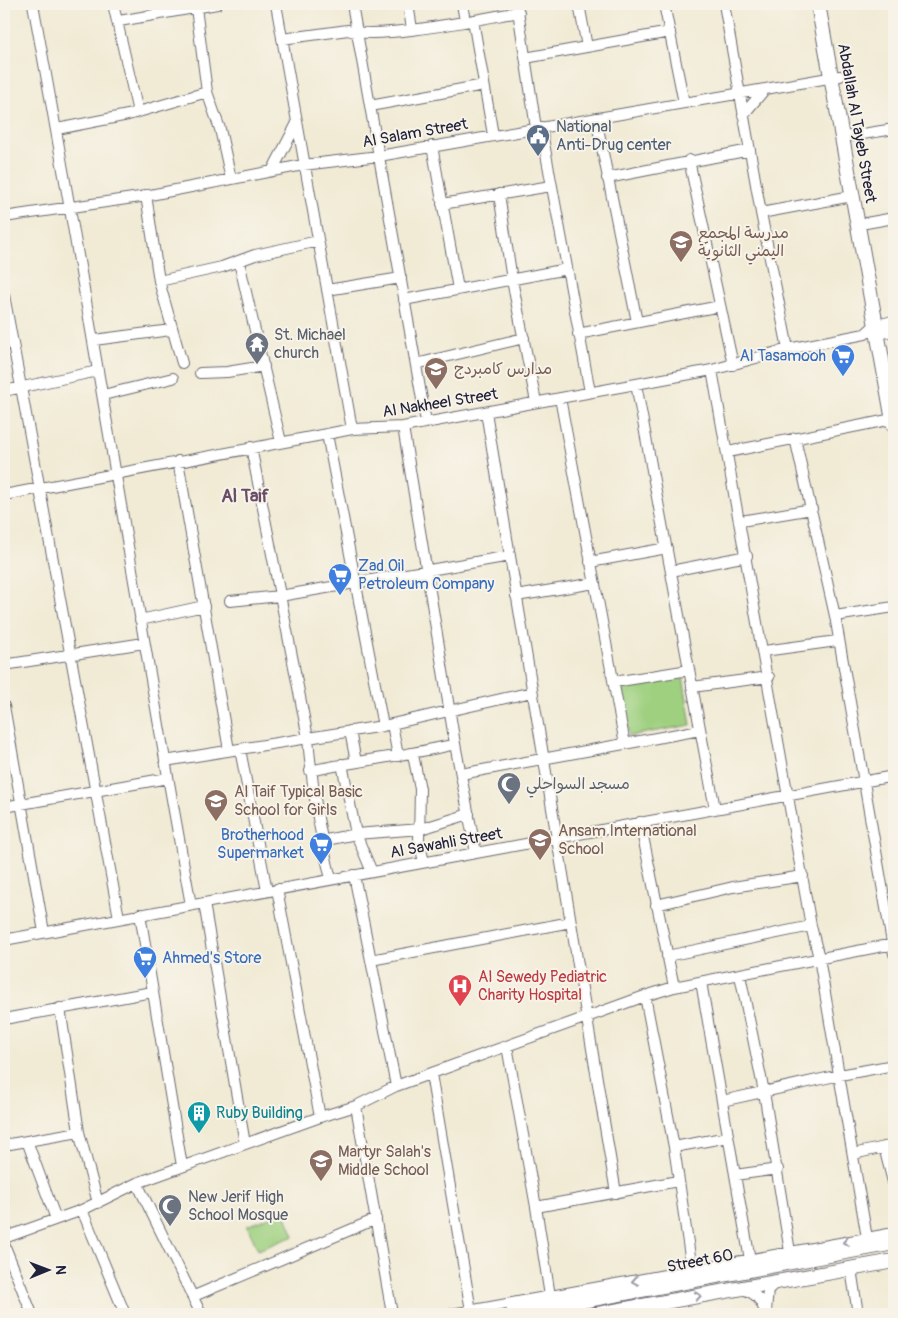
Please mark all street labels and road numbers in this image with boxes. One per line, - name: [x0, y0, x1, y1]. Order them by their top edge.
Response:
- street label: Abdallah Al Tayeb Street: [833, 42, 881, 205]
- street label: Al Salam Street: [361, 114, 470, 152]
- street label: Al Nakheel Street: [381, 384, 500, 422]
- street label: Al Sawahli Street: [388, 823, 504, 863]
- street label: Street 60: [665, 1245, 735, 1277]

